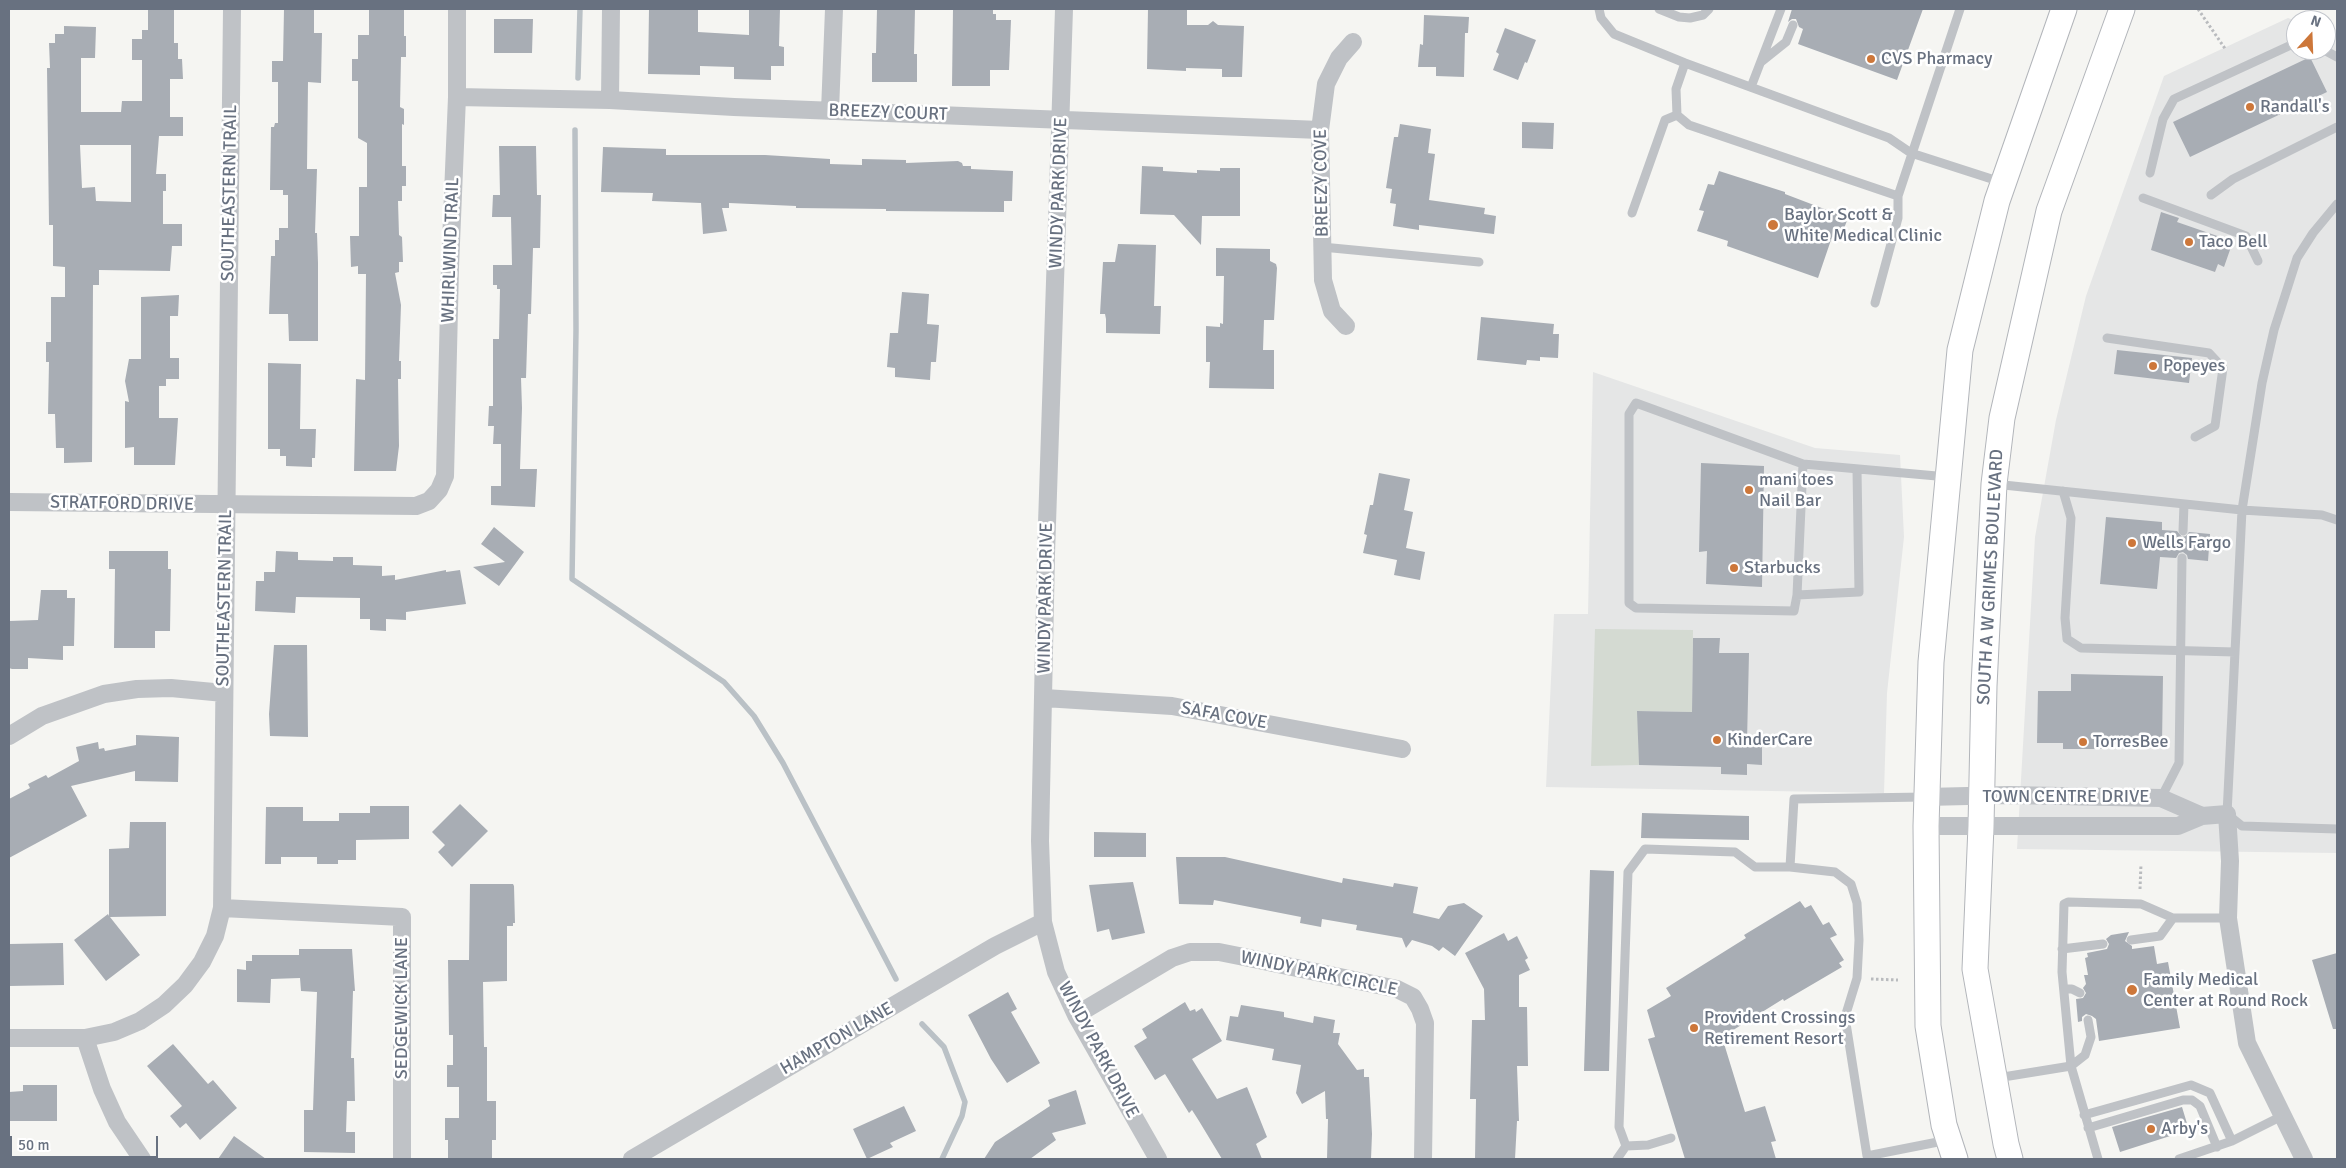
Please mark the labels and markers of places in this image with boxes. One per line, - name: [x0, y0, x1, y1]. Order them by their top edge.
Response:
- place label: CVS Pharmacy: [1881, 48, 1992, 70]
- marker: CVS Pharmacy: [1865, 53, 1877, 65]
- place label: Randall's: [2260, 96, 2330, 118]
- marker: Randall's: [2244, 101, 2256, 113]
- place label: Baylor Scott & White Medical Clinic: [1784, 204, 1942, 246]
- marker: Baylor Scott & White Medical Clinic: [1766, 218, 1780, 232]
- place label: Taco Bell: [2199, 231, 2268, 253]
- marker: Taco Bell: [2183, 236, 2195, 248]
- place label: Popeyes: [2163, 355, 2225, 377]
- marker: Popeyes: [2147, 360, 2159, 372]
- place label: mani toes Nail Bar: [1759, 469, 1834, 512]
- marker: mani toes Nail Bar: [1743, 484, 1755, 496]
- place label: Wells Fargo: [2142, 532, 2231, 554]
- marker: Wells Fargo: [2126, 537, 2138, 549]
- place label: Starbucks: [1744, 557, 1821, 579]
- marker: Starbucks: [1728, 562, 1740, 574]
- place label: KinderCare: [1727, 729, 1813, 751]
- place label: TorresBee: [2093, 731, 2168, 753]
- marker: KinderCare: [1711, 734, 1723, 746]
- marker: TorresBee: [2077, 736, 2089, 748]
- place label: Family Medical Center at Round Rock: [2143, 969, 2308, 1012]
- marker: Family Medical Center at Round Rock: [2125, 983, 2139, 997]
- place label: Provident Crossings Retirement Resort: [1704, 1007, 1855, 1050]
- marker: Provident Crossings Retirement Resort: [1688, 1022, 1700, 1034]
- place label: Arby's: [2161, 1118, 2208, 1140]
- marker: Arby's: [2145, 1123, 2157, 1135]

